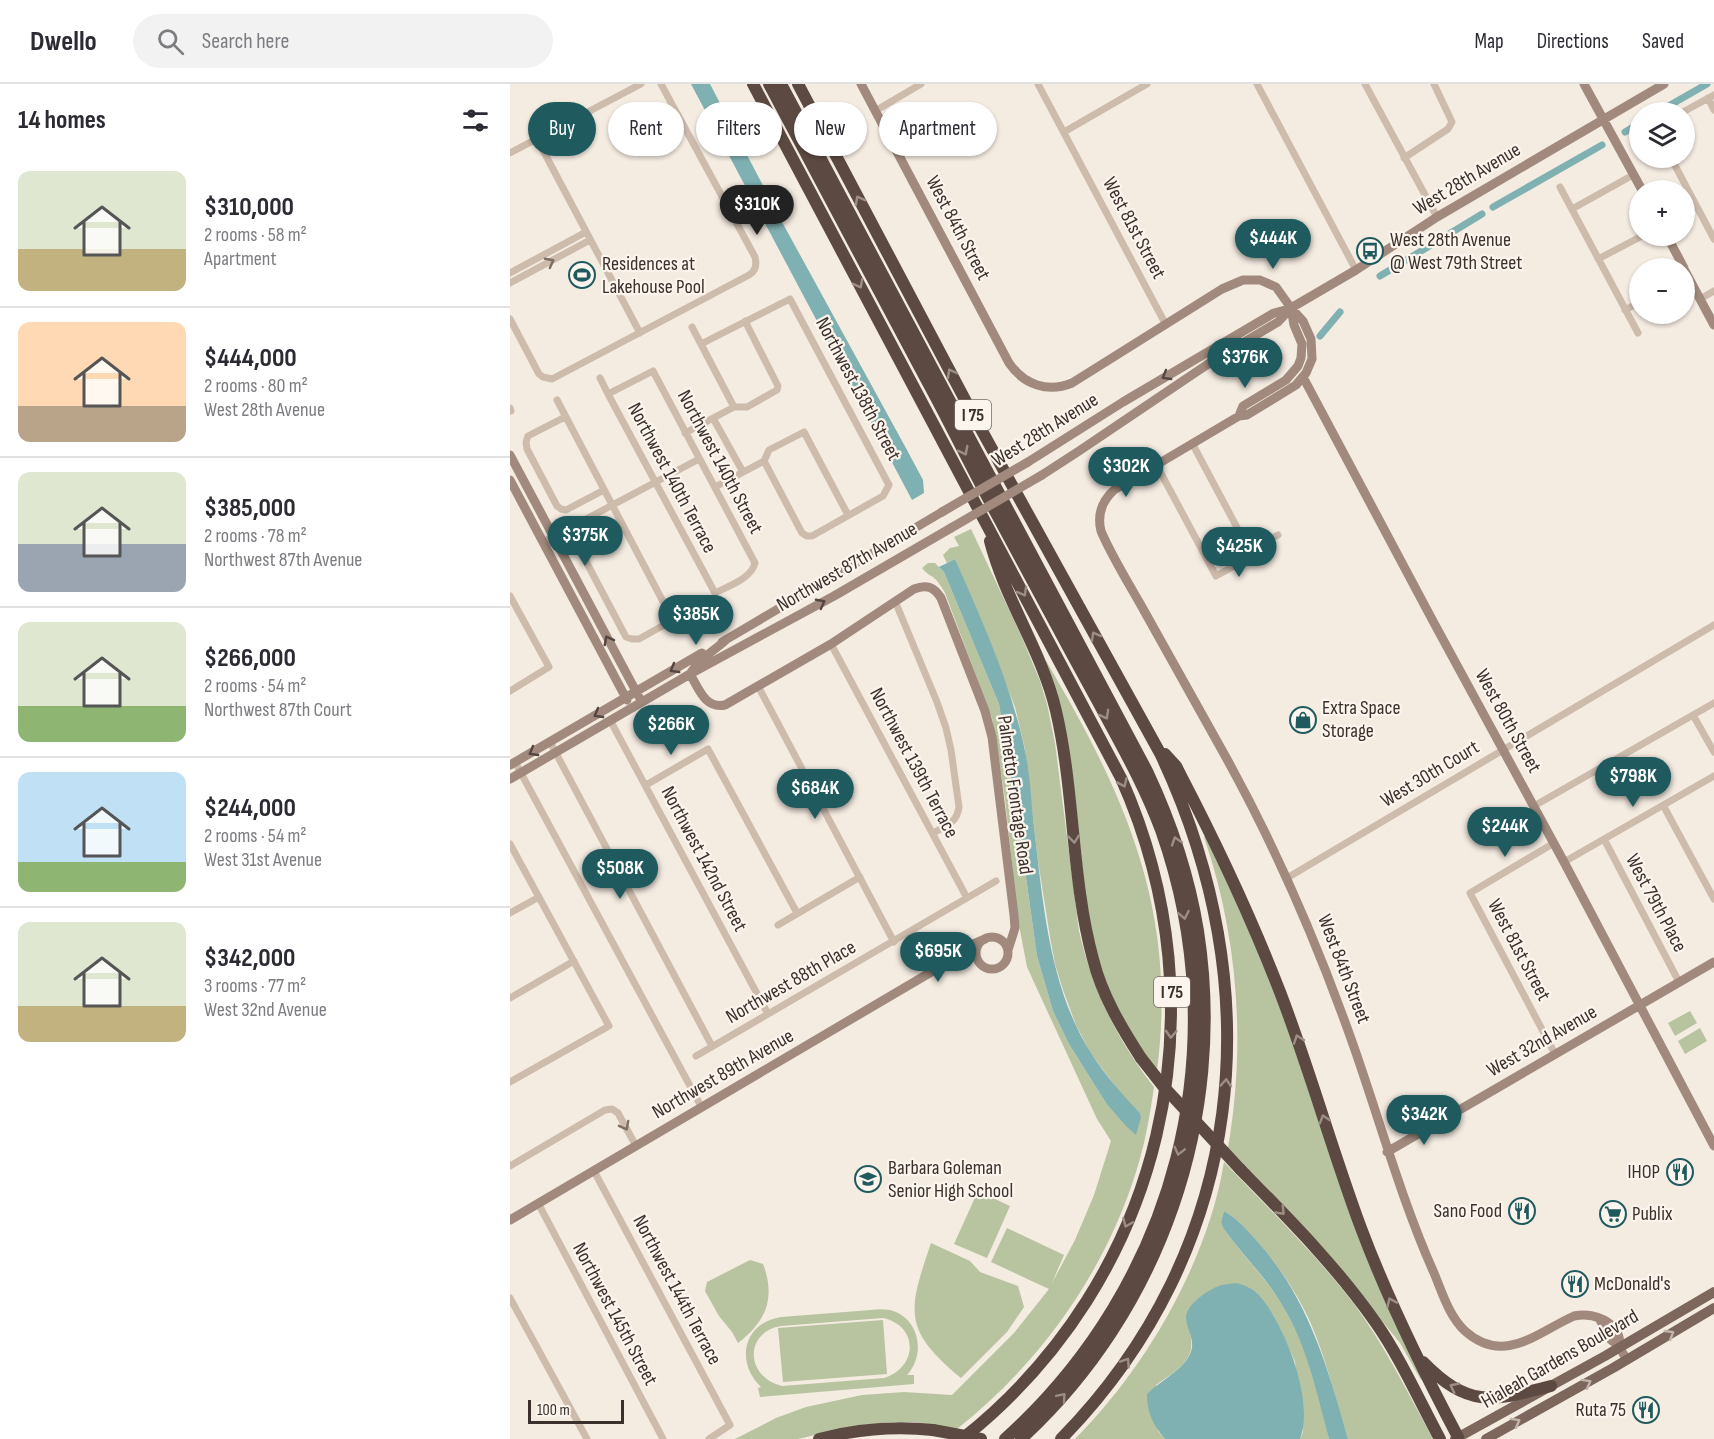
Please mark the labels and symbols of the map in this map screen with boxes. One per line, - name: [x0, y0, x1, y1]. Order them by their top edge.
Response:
- street label: West 28th Avenue: [1409, 138, 1525, 220]
- street label: West 84th Street: [920, 172, 996, 284]
- street label: West 81st Street: [1097, 173, 1171, 283]
- pin: $310K: [715, 185, 799, 236]
- one-way arrow: [855, 196, 866, 207]
- pin: $444K: [1231, 219, 1315, 270]
- place label: West 28th Avenue @ West 79th Street: [1390, 228, 1522, 275]
- bus stop icon: West 28th Avenue @ West 79th Street: [1355, 236, 1385, 266]
- place label: Residences at Lakehouse Pool: [602, 252, 705, 299]
- one-way arrow: [544, 257, 555, 269]
- sports icon: Residences at Lakehouse Pool: [567, 260, 597, 290]
- one-way arrow: [852, 278, 863, 288]
- street label: Northwest 138th Street: [810, 313, 906, 465]
- pin: $376K: [1203, 338, 1287, 389]
- one-way arrow: [946, 368, 958, 379]
- one-way arrow: [1162, 369, 1173, 380]
- street label: Northwest 140th Street: [672, 386, 768, 538]
- street label: West 28th Avenue: [987, 388, 1103, 472]
- street label: Northwest 140th Terrace: [622, 399, 722, 557]
- road number: I 75: [955, 400, 991, 430]
- one-way arrow: [956, 445, 968, 456]
- pin: $302K: [1084, 447, 1168, 498]
- pin: $375K: [543, 516, 627, 567]
- street label: Northwest 87th Avenue: [772, 517, 922, 617]
- pin: $425K: [1197, 527, 1281, 578]
- one-way arrow: [1016, 586, 1027, 596]
- pin: $385K: [654, 595, 738, 646]
- one-way arrow: [815, 599, 826, 610]
- one-way arrow: [1090, 632, 1102, 642]
- one-way arrow: [604, 636, 615, 646]
- one-way arrow: [670, 662, 680, 673]
- street label: West 80th Street: [1470, 665, 1546, 777]
- street label: Northwest 139th Terrace: [864, 684, 964, 842]
- place label: Extra Space Storage: [1322, 696, 1401, 743]
- pin: $266K: [629, 705, 713, 756]
- shop icon: Extra Space Storage: [1288, 705, 1318, 735]
- one-way arrow: [594, 706, 604, 718]
- one-way arrow: [1098, 709, 1109, 720]
- street label: Palmetto Frontage Road: [992, 714, 1038, 876]
- street label: West 30th Court: [1376, 735, 1484, 813]
- one-way arrow: [529, 744, 539, 756]
- pin: $798K: [1591, 757, 1675, 808]
- pin: $684K: [773, 769, 857, 820]
- one-way arrow: [1116, 777, 1128, 788]
- street label: Northwest 142nd Street: [656, 782, 752, 936]
- pin: $244K: [1463, 807, 1547, 858]
- one-way arrow: [1067, 834, 1079, 843]
- one-way arrow: [1170, 836, 1183, 847]
- pin: $508K: [578, 849, 662, 900]
- street label: West 79th Place: [1620, 850, 1692, 956]
- street label: West 81st Street: [1482, 895, 1556, 1005]
- one-way arrow: [1177, 910, 1190, 920]
- street label: West 84th Street: [1312, 911, 1376, 1027]
- pin: $695K: [896, 932, 980, 983]
- street label: Northwest 88th Place: [722, 935, 860, 1029]
- road number: I 75: [1154, 977, 1190, 1007]
- street label: West 32nd Avenue: [1483, 1000, 1601, 1082]
- street label: Northwest 89th Avenue: [648, 1024, 798, 1124]
- one-way arrow: [1164, 1030, 1177, 1039]
- one-way arrow: [1292, 1034, 1305, 1045]
- one-way arrow: [1220, 1079, 1233, 1088]
- pin: $342K: [1382, 1095, 1466, 1146]
- one-way arrow: [1319, 1114, 1331, 1125]
- one-way arrow: [618, 1120, 629, 1130]
- one-way arrow: [1173, 1145, 1186, 1155]
- place label: Barbara Goleman Senior High School: [888, 1156, 1013, 1203]
- restaurant icon: IHOP: [1665, 1157, 1695, 1187]
- place label: IHOP: [1628, 1160, 1660, 1184]
- school or university icon: Barbara Goleman Senior High School: [853, 1164, 883, 1194]
- restaurant icon: Sano Food: [1507, 1196, 1537, 1226]
- place label: Sano Food: [1433, 1199, 1502, 1223]
- supermarket icon: Publix: [1598, 1199, 1628, 1229]
- place label: Publix: [1632, 1202, 1673, 1226]
- one-way arrow: [1273, 1203, 1284, 1214]
- street label: Northwest 144th Terrace: [627, 1211, 727, 1369]
- one-way arrow: [1122, 1217, 1134, 1228]
- street label: Northwest 145th Street: [567, 1238, 663, 1390]
- restaurant icon: McDonald's: [1560, 1269, 1590, 1299]
- place label: McDonald's: [1594, 1272, 1671, 1296]
- one-way arrow: [1387, 1297, 1399, 1308]
- street label: Hialeah Gardens Boulevard: [1477, 1304, 1643, 1414]
- one-way arrow: [1664, 1330, 1674, 1341]
- one-way arrow: [1118, 1358, 1129, 1369]
- one-way arrow: [1580, 1379, 1591, 1390]
- one-way arrow: [1450, 1383, 1461, 1395]
- one-way arrow: [1055, 1393, 1066, 1404]
- restaurant icon: Ruta 75: [1631, 1395, 1661, 1425]
- scale bar: [528, 1397, 624, 1424]
- place label: Ruta 75: [1576, 1398, 1626, 1422]
- one-way arrow: [1510, 1418, 1520, 1429]

